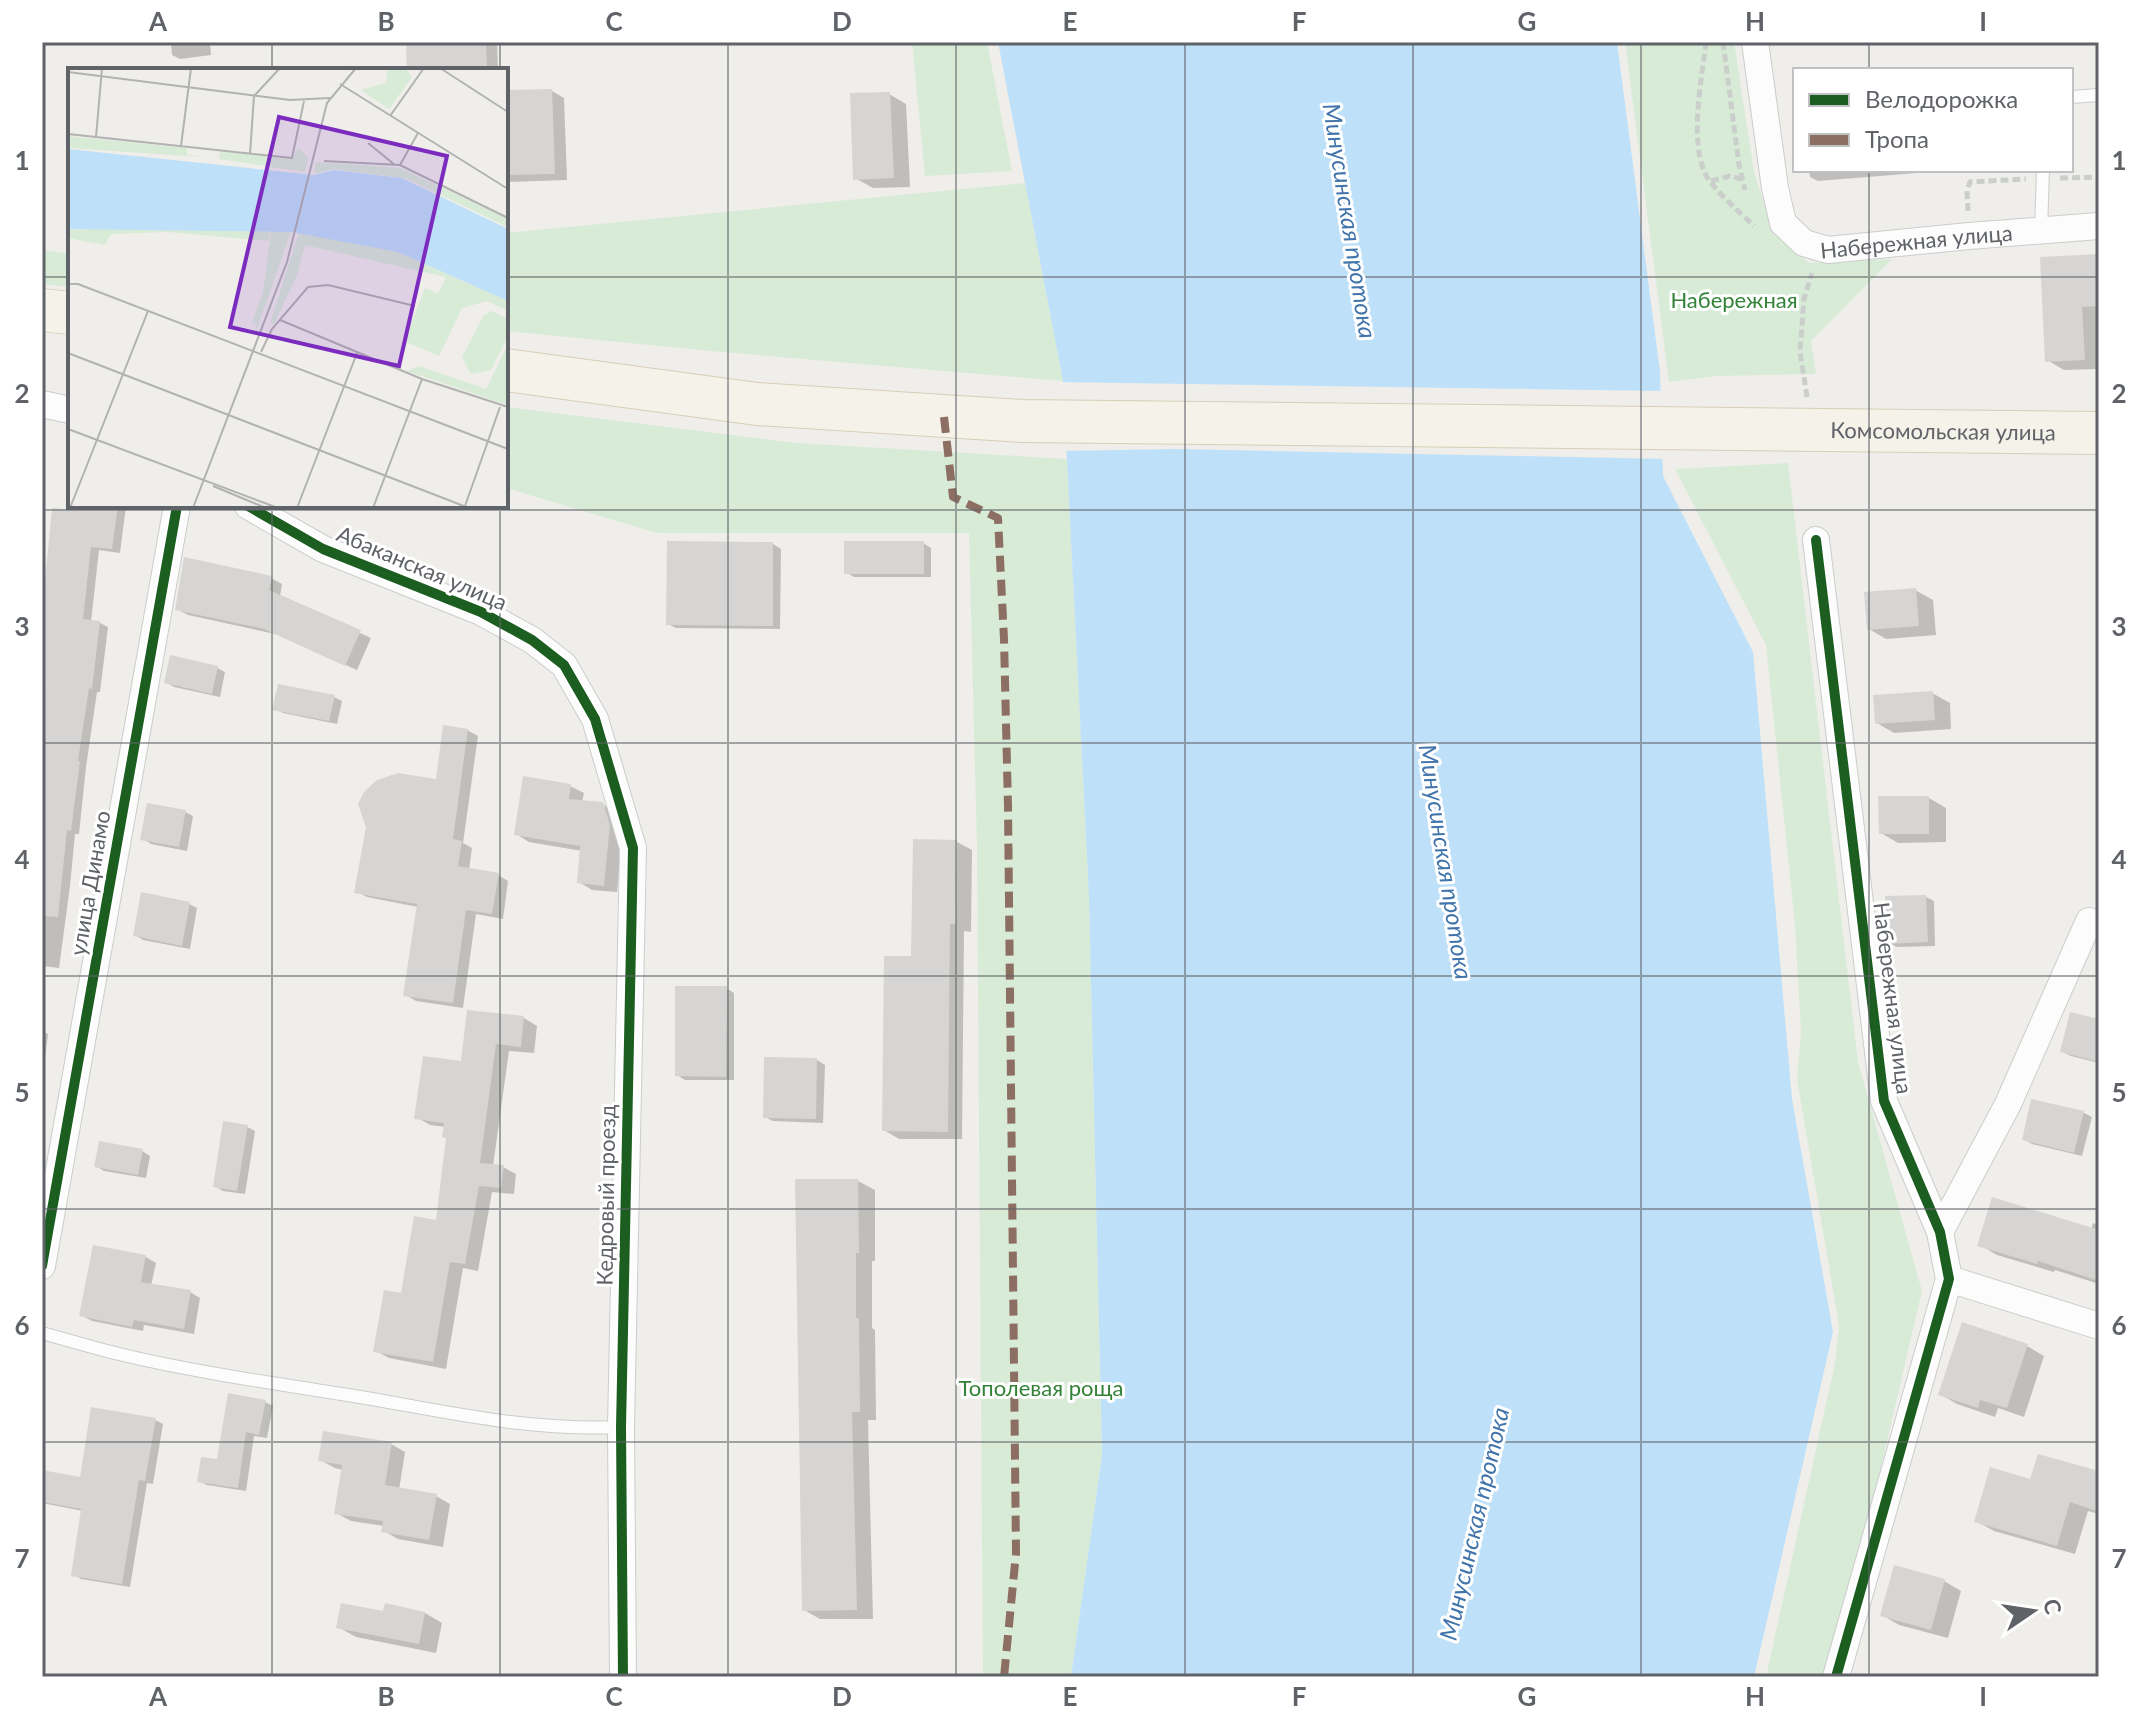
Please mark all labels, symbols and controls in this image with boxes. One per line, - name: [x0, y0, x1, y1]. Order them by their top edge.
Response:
- text: A: [148, 5, 168, 37]
- text: B: [377, 5, 395, 37]
- text: C: [605, 5, 623, 37]
- text: D: [832, 5, 852, 37]
- text: E: [1063, 5, 1077, 37]
- text: F: [1292, 5, 1306, 37]
- text: G: [1518, 5, 1536, 37]
- text: H: [1745, 5, 1765, 37]
- text: I: [1979, 5, 1987, 37]
- inset map: [68, 68, 508, 508]
- legend: [1793, 68, 2073, 172]
- text: Велодорожка: [1865, 84, 2018, 113]
- water label: Минусинская протока: [1318, 101, 1383, 341]
- text: Тропа: [1865, 124, 1929, 153]
- text: 1: [14, 144, 30, 176]
- text: 1: [2111, 144, 2127, 176]
- street label: Набережная улица: [1819, 219, 2013, 264]
- park label: Набережная: [1670, 286, 1798, 313]
- text: 2: [14, 377, 30, 409]
- text: 2: [2111, 377, 2127, 409]
- street label: Комсомольская улица: [1830, 416, 2056, 446]
- street label: Абаканская улица: [333, 520, 511, 616]
- text: 3: [14, 610, 30, 642]
- text: 3: [2111, 610, 2127, 642]
- water label: Минусинская протока: [1414, 742, 1479, 982]
- street label: улица Динамо: [63, 808, 116, 958]
- text: 4: [14, 843, 30, 875]
- text: 4: [2111, 843, 2127, 875]
- street label: Набережная улица: [1868, 901, 1919, 1095]
- text: 5: [14, 1076, 30, 1108]
- text: 5: [2111, 1076, 2127, 1108]
- street label: Кедровый проезд: [590, 1104, 621, 1286]
- text: 6: [14, 1309, 30, 1341]
- text: 6: [2111, 1309, 2127, 1341]
- park label: Тополевая роща: [959, 1374, 1123, 1401]
- water label: Минусинская протока: [1433, 1404, 1514, 1643]
- text: 7: [14, 1542, 30, 1574]
- text: 7: [2111, 1542, 2127, 1574]
- north arrow: [1993, 1571, 2073, 1651]
- text: С: [2038, 1596, 2068, 1617]
- text: A: [148, 1680, 168, 1712]
- text: B: [377, 1680, 395, 1712]
- text: C: [605, 1680, 623, 1712]
- text: D: [832, 1680, 852, 1712]
- text: E: [1063, 1680, 1077, 1712]
- text: F: [1292, 1680, 1306, 1712]
- text: G: [1518, 1680, 1536, 1712]
- text: H: [1745, 1680, 1765, 1712]
- text: I: [1979, 1680, 1987, 1712]

